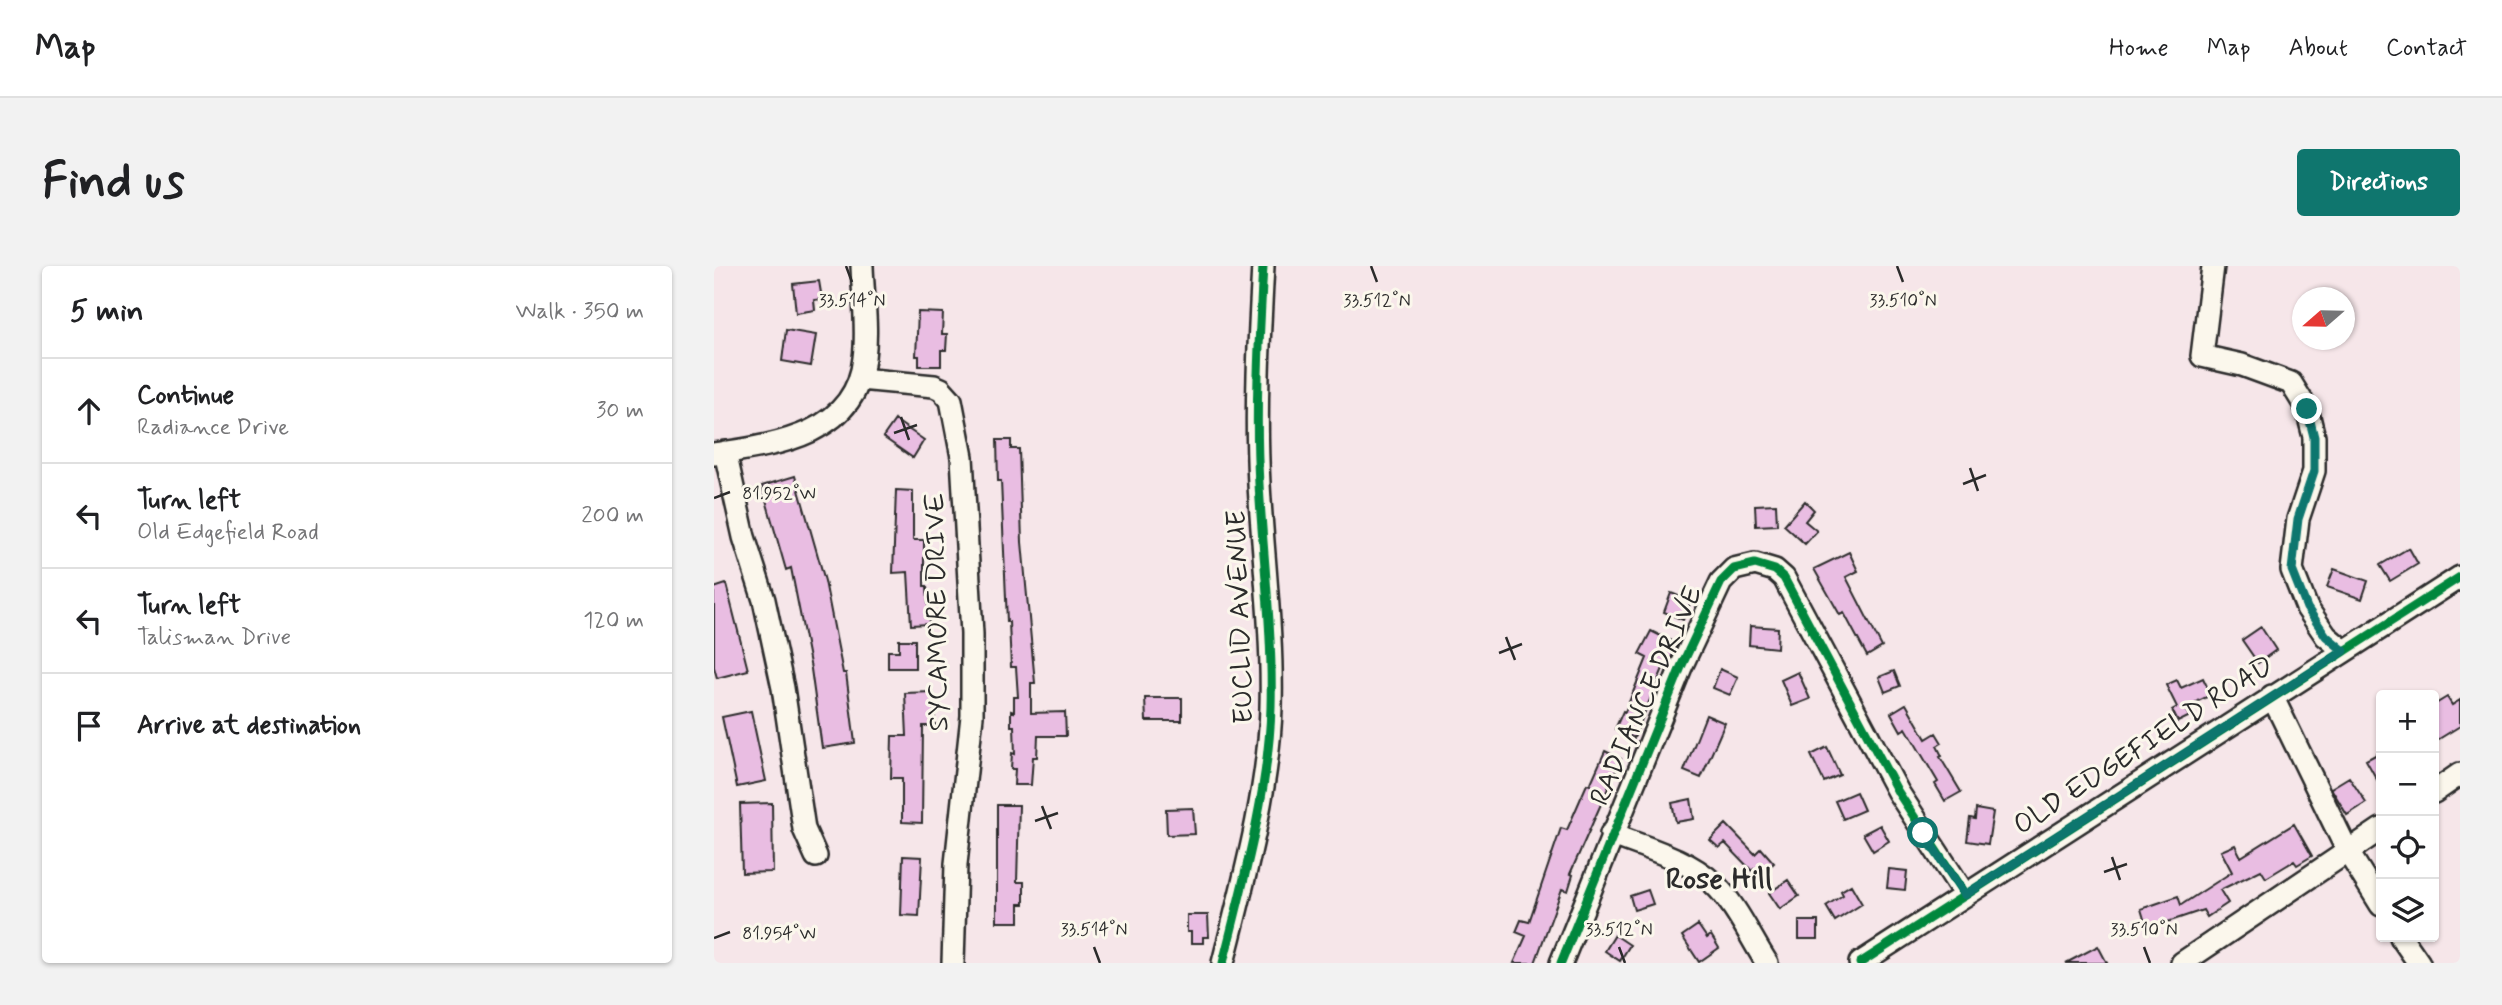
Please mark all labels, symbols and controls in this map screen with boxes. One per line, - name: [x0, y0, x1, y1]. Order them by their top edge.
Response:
- text: Map: [35, 26, 95, 70]
- text: Home: [2109, 33, 2169, 64]
- text: Map: [2207, 33, 2251, 64]
- text: About: [2289, 33, 2348, 64]
- text: Contact: [2386, 33, 2467, 64]
- button: Directions: [2297, 149, 2460, 216]
- text: Find us: [42, 150, 185, 215]
- north arrow: [2292, 287, 2355, 350]
- text: 33.514°N: [818, 289, 886, 313]
- text: 33.512°N: [1343, 289, 1411, 313]
- text: 33.510°N: [1869, 289, 1937, 313]
- text: 5 min: [70, 292, 144, 331]
- text: Walk · 350 m: [516, 297, 644, 327]
- text: Continue: [137, 379, 234, 413]
- icon: ahead: [70, 392, 108, 430]
- route end: [2291, 393, 2322, 424]
- text: 30 m: [596, 396, 644, 426]
- text: Radiance Drive: [137, 413, 289, 443]
- text: 81.952°W: [742, 482, 816, 506]
- text: Turn left: [137, 484, 241, 518]
- street label: SYCAMORE DRIVE: [917, 492, 959, 732]
- icon: left: [70, 497, 108, 535]
- text: 200 m: [581, 501, 644, 531]
- street label: EUCLID AVENUE: [1219, 509, 1263, 725]
- text: Old Edgefield Road: [137, 518, 319, 548]
- street label: RADIANCE DRIVE: [1582, 580, 1712, 812]
- text: Turn left: [137, 589, 241, 623]
- icon: left: [70, 602, 108, 640]
- text: 120 m: [583, 606, 644, 636]
- text: Talisman Drive: [137, 623, 291, 653]
- street label: OLD EDGEFIELD ROAD: [2007, 648, 2281, 844]
- map controls: [2376, 690, 2439, 942]
- button: +: [2376, 690, 2439, 753]
- icon: arrive: [70, 707, 108, 745]
- text: Arrive at destination: [137, 709, 361, 743]
- button: −: [2376, 753, 2439, 816]
- button: locate: [2376, 816, 2439, 879]
- route start: [1907, 817, 1938, 848]
- district label: Rose Hill: [1666, 860, 1772, 899]
- button: layers: [2376, 879, 2439, 942]
- text: 33.514°N: [1060, 918, 1128, 942]
- text: 33.512°N: [1585, 918, 1653, 942]
- text: 33.510°N: [2110, 918, 2178, 942]
- text: 81.954°W: [742, 922, 816, 946]

